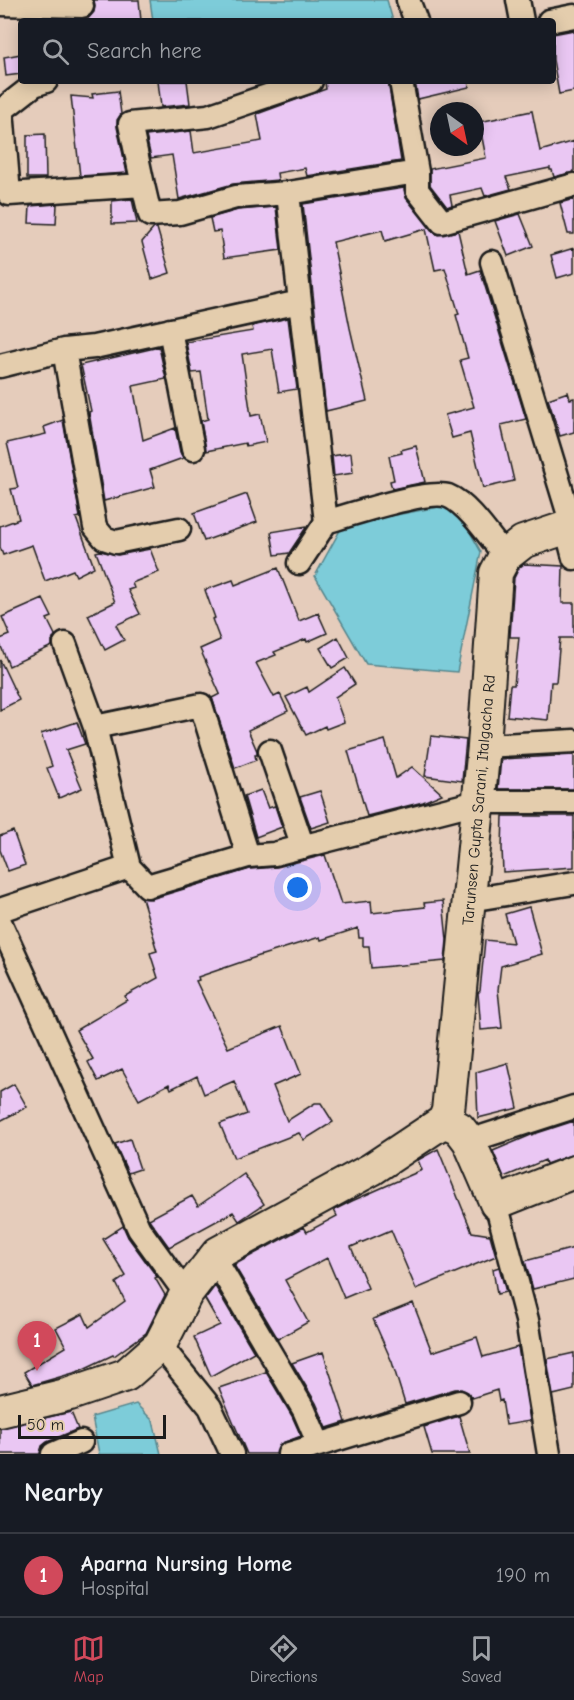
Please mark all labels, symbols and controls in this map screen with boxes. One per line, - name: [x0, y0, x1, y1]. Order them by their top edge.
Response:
- search box: [18, 18, 556, 84]
- icon: search: [39, 35, 72, 68]
- text: Search here: [87, 38, 202, 64]
- north arrow: [430, 102, 484, 156]
- street label: Tarunsen Gupta Sarani, Italgacha Rd: [459, 674, 499, 926]
- your location: [283, 873, 312, 902]
- pin: 1: [18, 1322, 57, 1371]
- scale bar: [18, 1412, 166, 1440]
- text: 50 m: [27, 1416, 64, 1434]
- text: Nearby: [24, 1478, 103, 1508]
- text: Aparna Nursing Home: [81, 1551, 292, 1577]
- text: 1: [40, 1564, 47, 1587]
- text: 190 m: [496, 1564, 550, 1587]
- text: Hospital: [81, 1577, 149, 1600]
- tab: Map: [72, 1632, 105, 1686]
- tab: Directions: [250, 1632, 317, 1686]
- tab: Saved: [462, 1632, 502, 1686]

